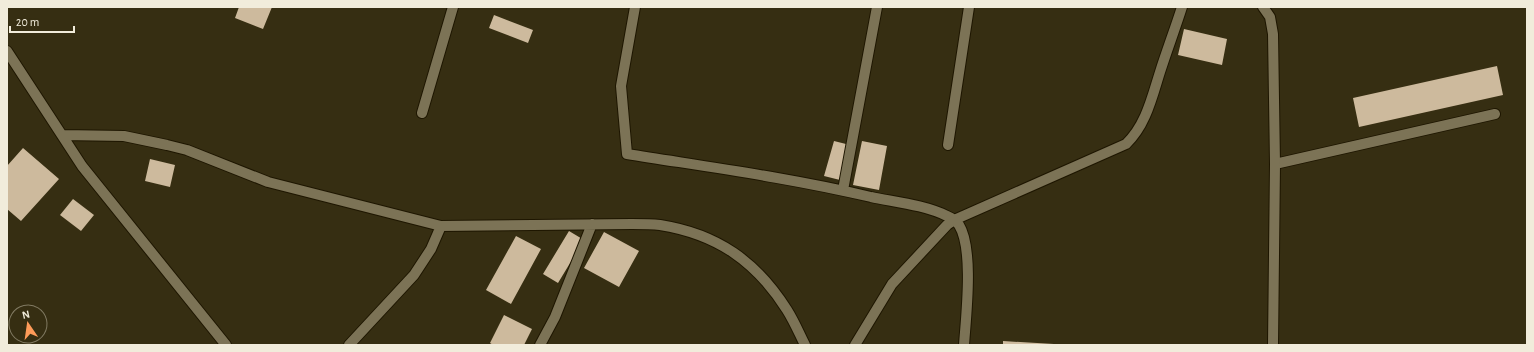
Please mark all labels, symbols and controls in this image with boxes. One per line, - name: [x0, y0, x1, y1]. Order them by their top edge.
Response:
- scale bar: [10, 8, 74, 34]
- text: 20 m: [16, 16, 39, 28]
- north arrow: [8, 304, 48, 344]
- text: N: [21, 309, 31, 321]

